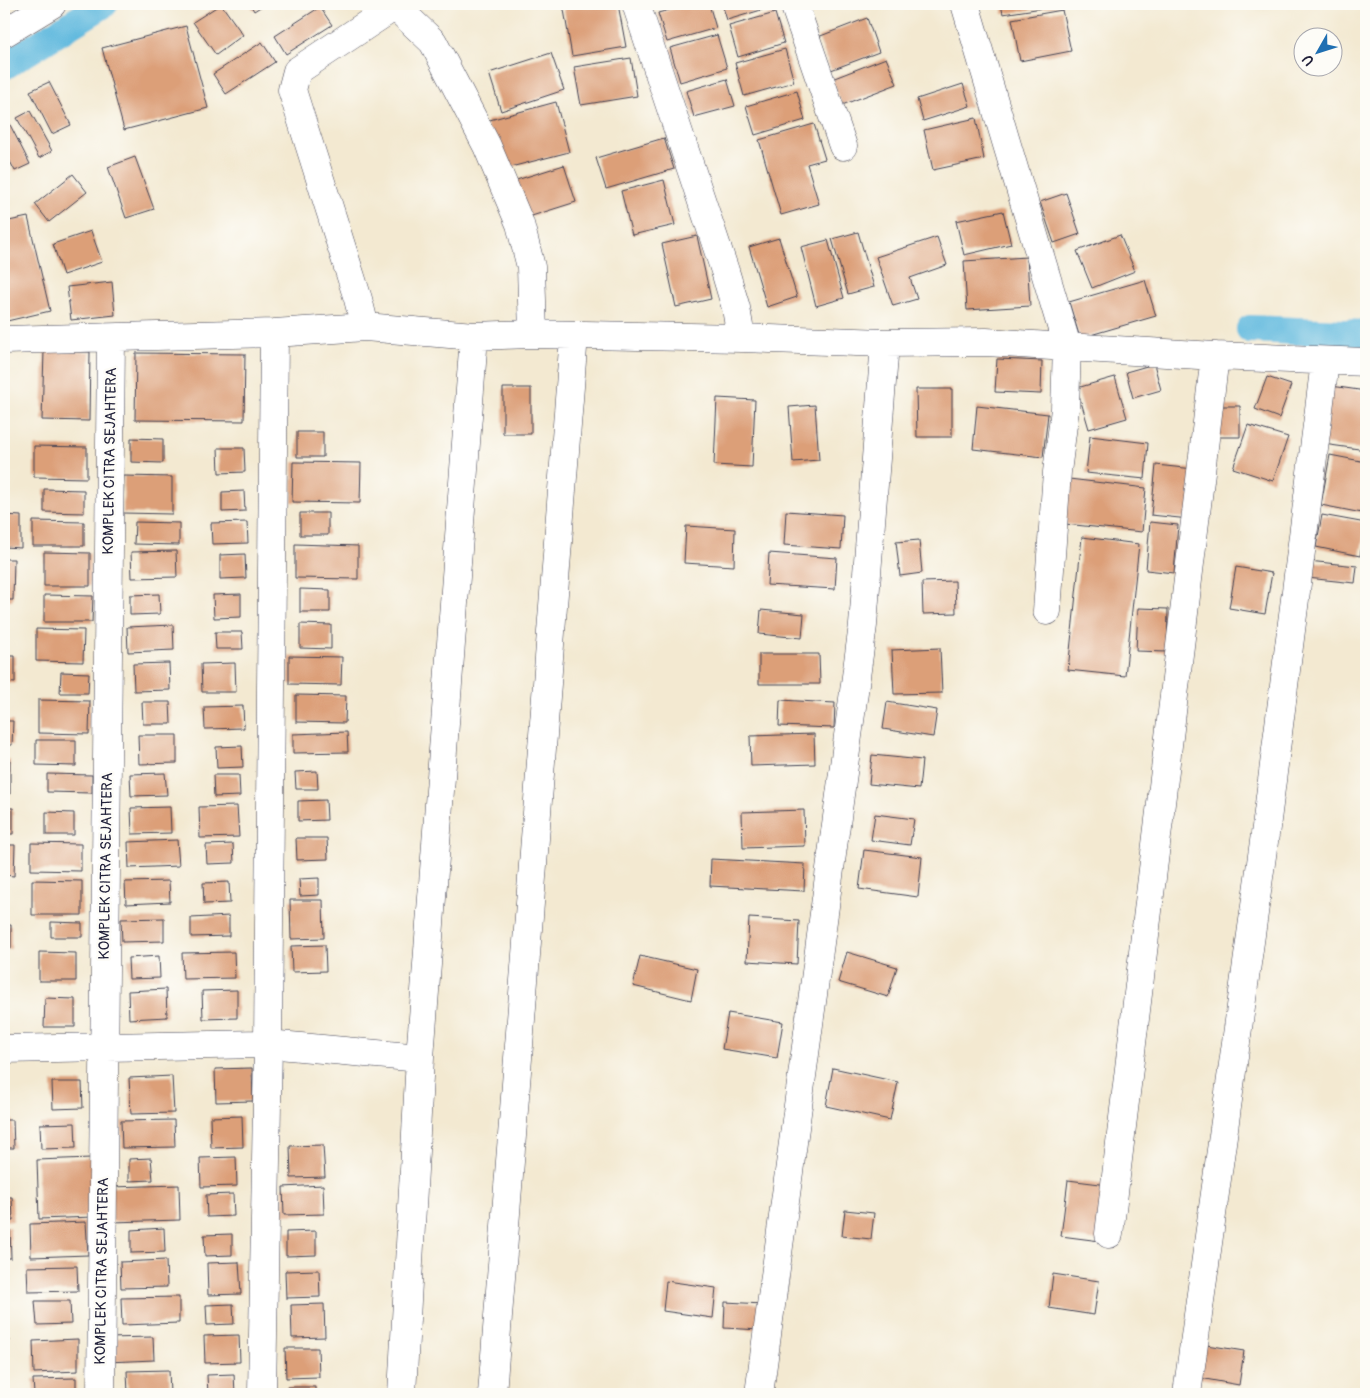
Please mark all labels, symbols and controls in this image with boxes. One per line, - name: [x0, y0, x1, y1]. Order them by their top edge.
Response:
- north arrow: [1292, 28, 1342, 78]
- text: U: [1299, 51, 1318, 69]
- street label: KOMPLEK CITRA SEJAHTERA: [99, 367, 121, 555]
- street label: KOMPLEK CITRA SEJAHTERA: [95, 772, 117, 960]
- street label: KOMPLEK CITRA SEJAHTERA: [91, 1177, 113, 1365]

